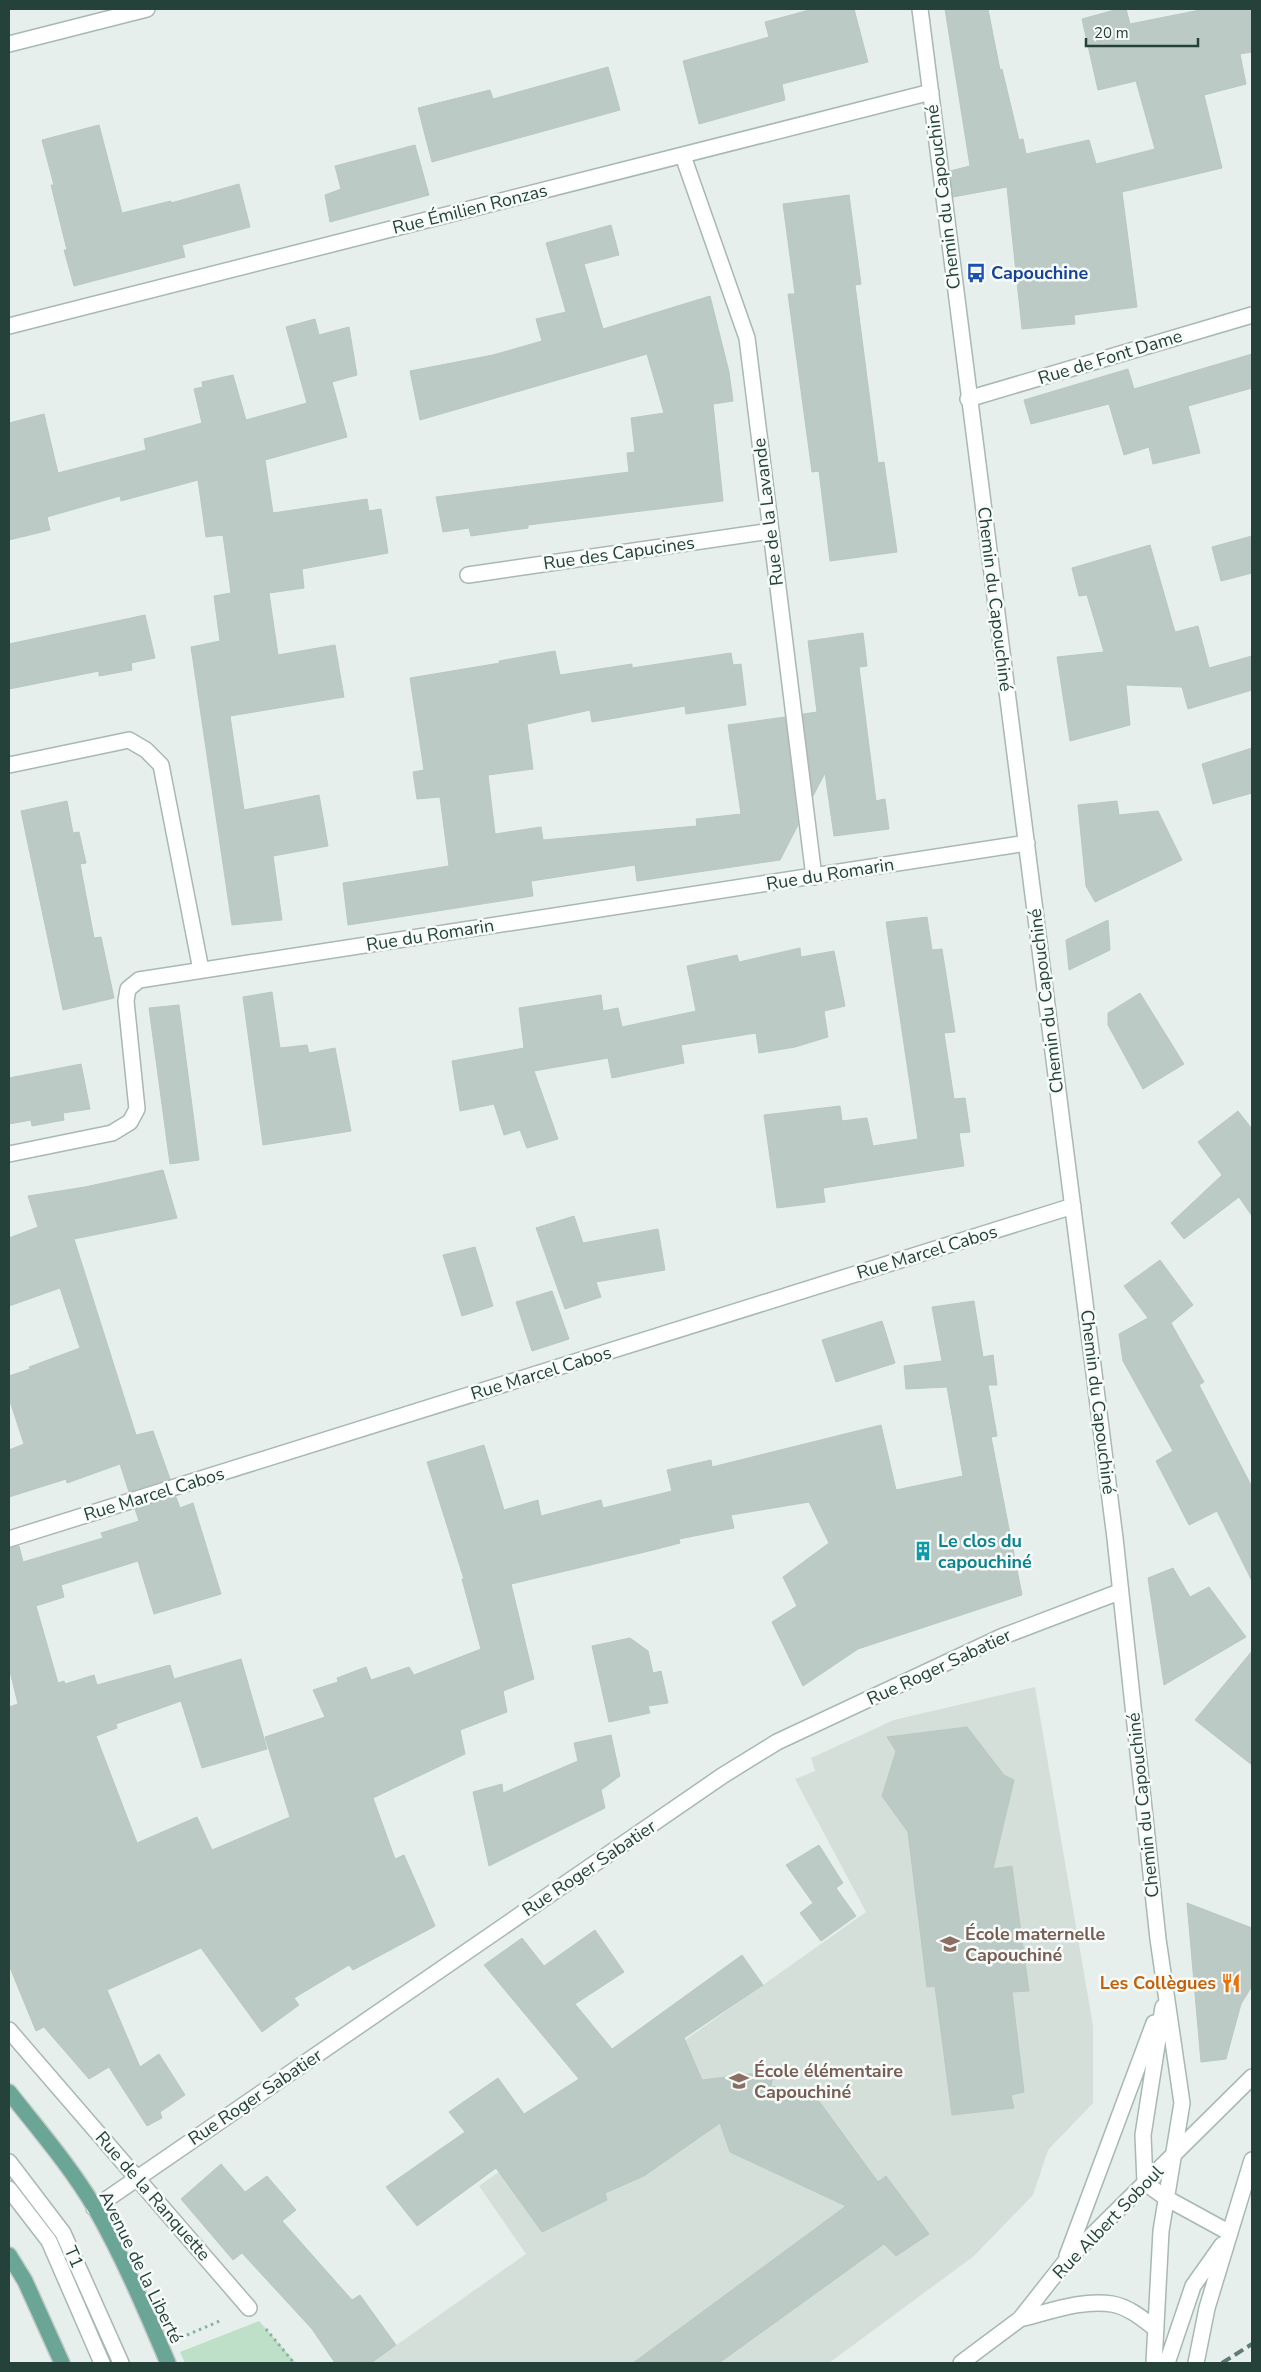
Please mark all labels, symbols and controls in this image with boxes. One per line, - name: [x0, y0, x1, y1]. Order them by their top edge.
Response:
- scale bar: [1086, 15, 1198, 47]
- text: 20 m: [1094, 23, 1129, 43]
- street label: Chemin du Capouchiné: [920, 103, 966, 291]
- street label: Rue Émilien Ronzas: [390, 178, 550, 240]
- place label: Capouchine: [991, 261, 1088, 285]
- bus stop icon: Capouchine: [965, 262, 987, 284]
- street label: Rue de Font Dame: [1035, 324, 1185, 390]
- street label: Rue de la Lavande: [747, 437, 789, 587]
- street label: Chemin du Capouchiné: [972, 505, 1018, 693]
- street label: Rue des Capucines: [542, 530, 696, 576]
- street label: Rue du Romarin: [764, 852, 896, 896]
- street label: Chemin du Capouchiné: [1023, 907, 1069, 1095]
- street label: Rue du Romarin: [364, 913, 496, 957]
- street label: Rue Marcel Cabos: [854, 1219, 1000, 1285]
- street label: Chemin du Capouchiné: [1075, 1308, 1121, 1496]
- street label: Rue Marcel Cabos: [468, 1340, 614, 1406]
- street label: Rue Marcel Cabos: [81, 1461, 227, 1527]
- place label: Le clos du capouchiné: [938, 1529, 1032, 1574]
- building icon: Le clos du capouchiné: [912, 1540, 934, 1562]
- street label: Rue Roger Sabatier: [863, 1623, 1015, 1711]
- street label: Chemin du Capouchiné: [1121, 1711, 1165, 1899]
- street label: Rue Roger Sabatier: [517, 1814, 661, 1922]
- place label: École maternelle Capouchiné: [965, 1922, 1106, 1967]
- school or university icon: École maternelle Capouchiné: [939, 1933, 961, 1955]
- place label: Les Collègues: [1100, 1971, 1216, 1995]
- restaurant icon: Les Collègues: [1220, 1972, 1242, 1994]
- street label: Rue Roger Sabatier: [183, 2043, 327, 2151]
- place label: École élémentaire Capouchiné: [754, 2059, 903, 2104]
- school or university icon: École élémentaire Capouchiné: [728, 2070, 750, 2092]
- street label: Rue de la Ranquette: [90, 2126, 216, 2266]
- street label: Rue Albert Soboul: [1047, 2159, 1169, 2284]
- street label: Avenue de la Liberté: [94, 2187, 188, 2347]
- street label: T1: [59, 2242, 89, 2272]

